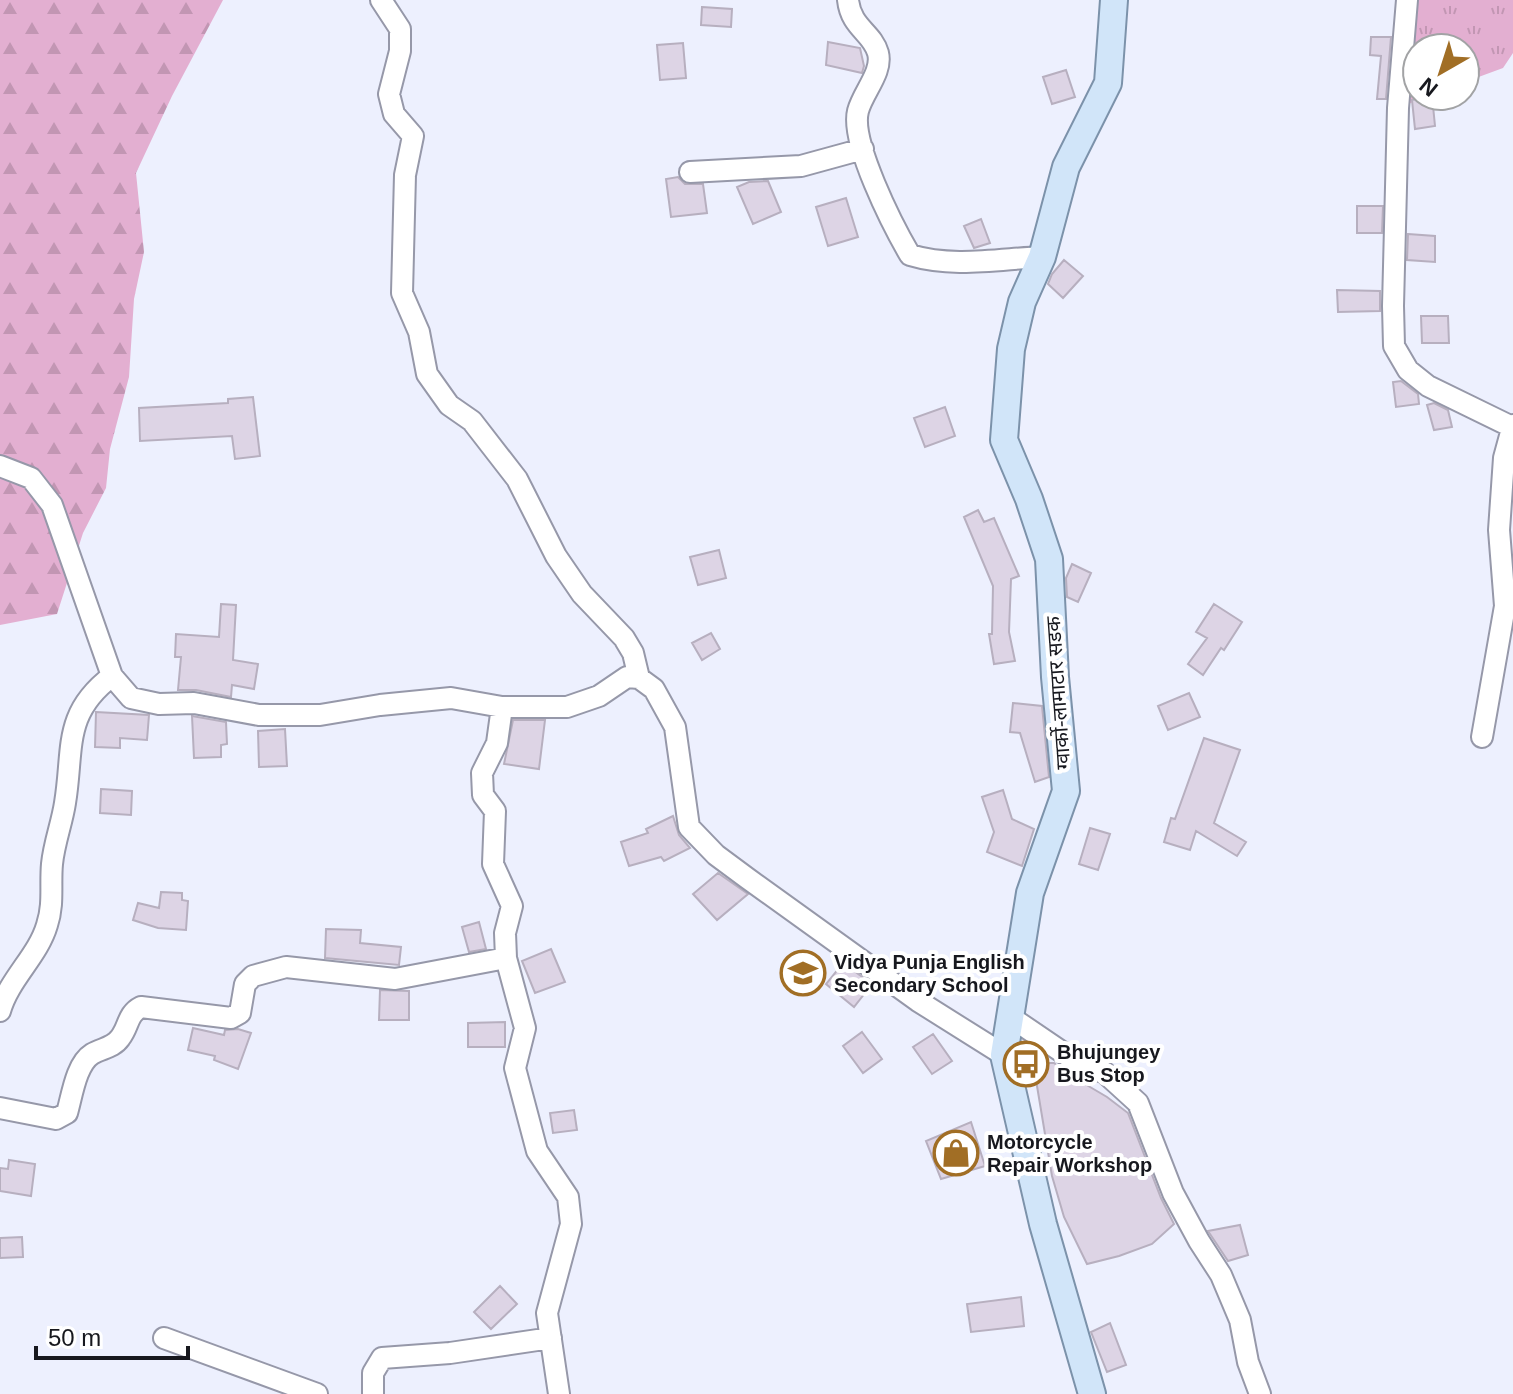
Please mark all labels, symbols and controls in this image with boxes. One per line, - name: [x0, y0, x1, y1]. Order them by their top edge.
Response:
- north arrow: [1401, 32, 1481, 112]
- text: N: [1415, 72, 1443, 102]
- street label: ग्वार्को-लामाटार सडक: [1042, 615, 1074, 770]
- school or university icon: Vidya Punja English Secondary School: [779, 949, 827, 997]
- place label: Vidya Punja English Secondary School: [834, 951, 1025, 996]
- bus stop icon: Bhujungey Bus Stop: [1002, 1040, 1050, 1088]
- place label: Bhujungey Bus Stop: [1057, 1041, 1161, 1086]
- shop icon: Motorcycle Repair Workshop: [932, 1129, 980, 1177]
- place label: Motorcycle Repair Workshop: [987, 1131, 1152, 1176]
- scale bar: [36, 1310, 188, 1360]
- text: 50 m: [48, 1324, 101, 1351]

